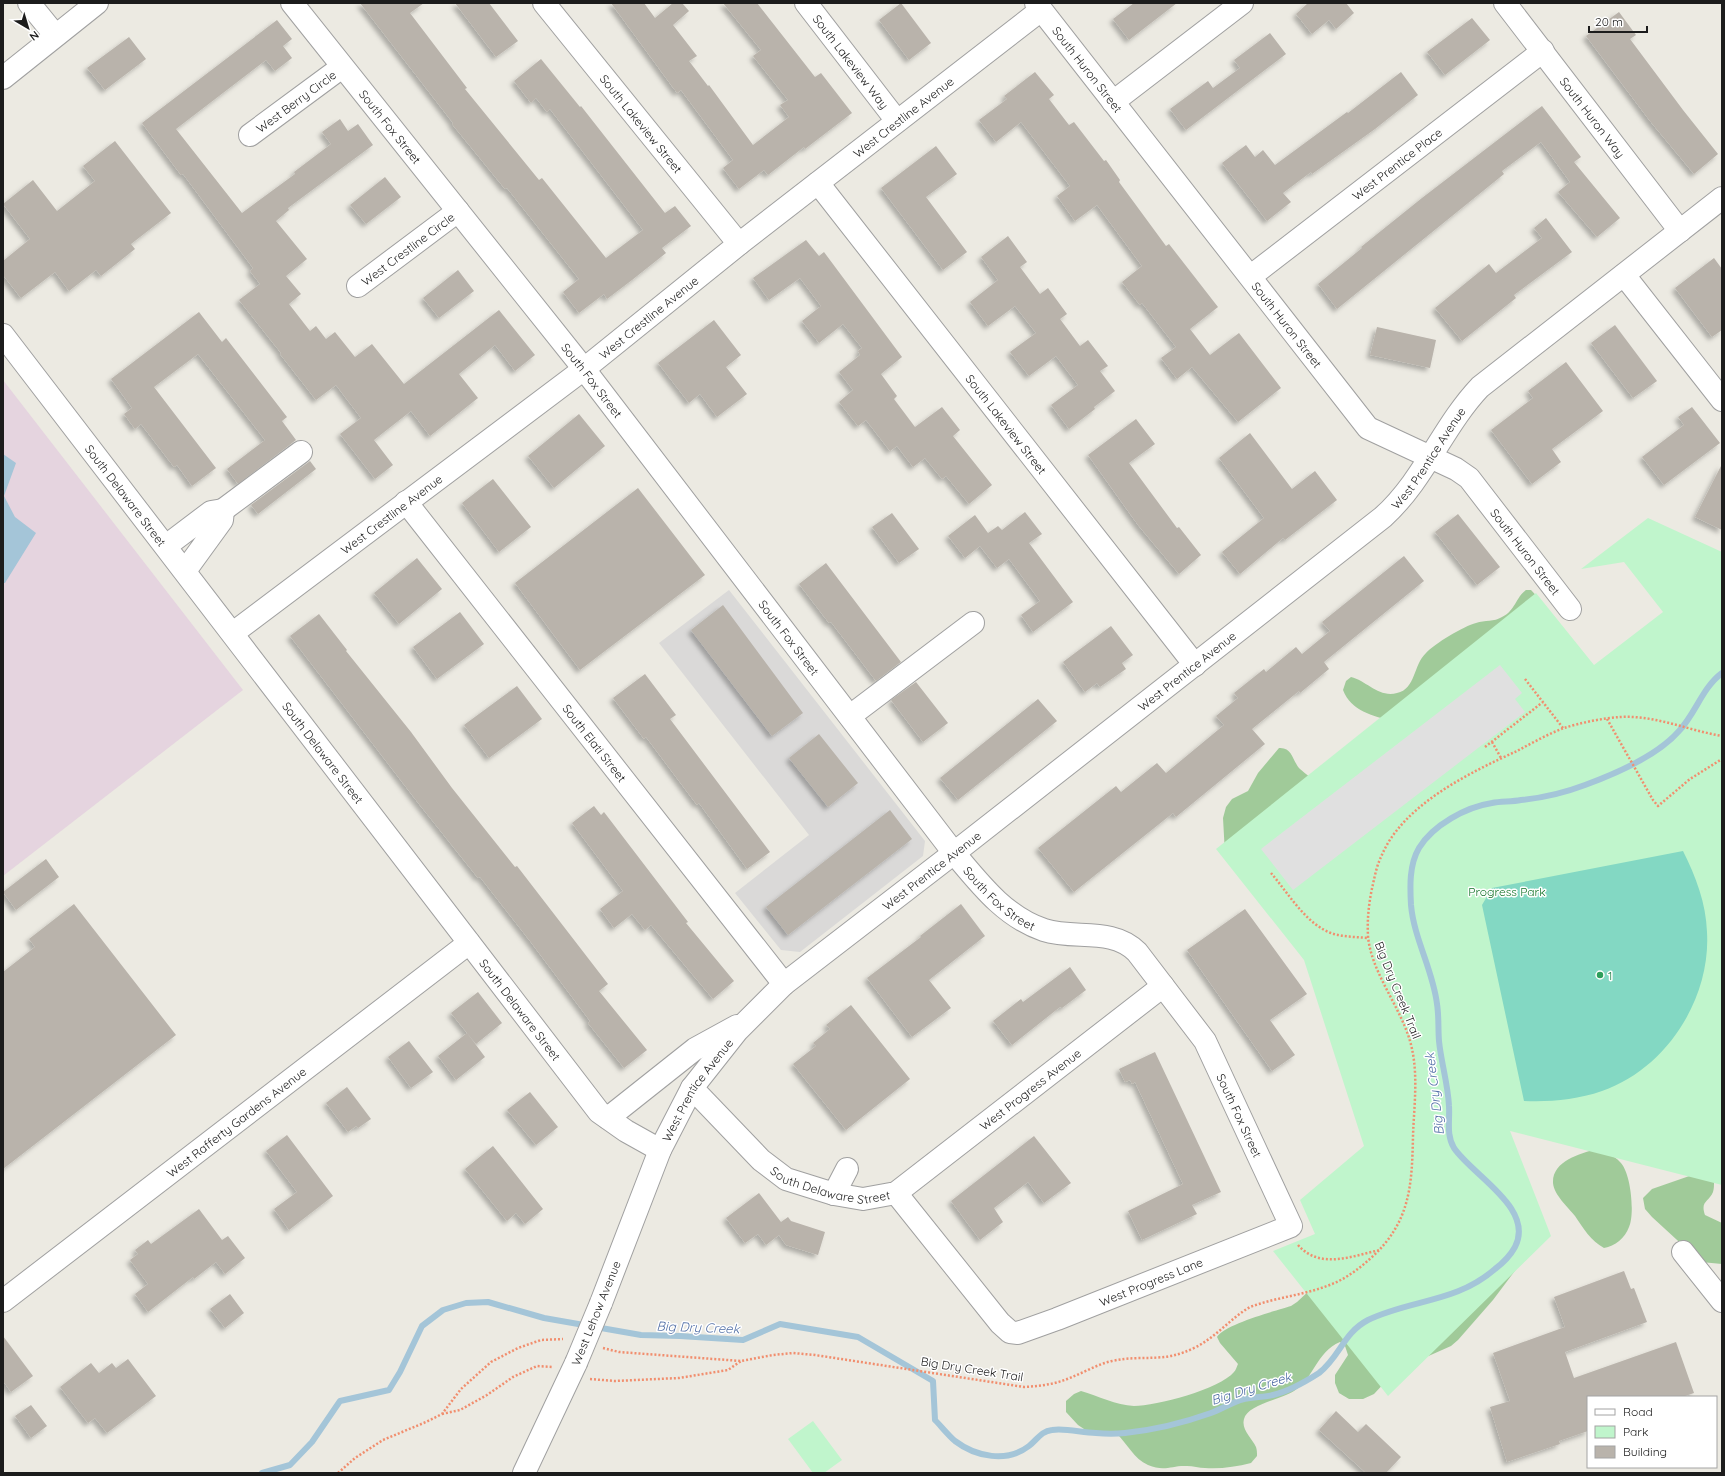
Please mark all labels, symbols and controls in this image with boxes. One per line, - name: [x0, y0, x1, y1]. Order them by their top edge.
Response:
- north arrow: [8, 8, 48, 48]
- scale bar: [1589, 8, 1647, 34]
- street label: South Lakeview Way: [810, 11, 892, 112]
- text: 20 m: [1595, 14, 1623, 29]
- street label: South Huron Street: [1049, 23, 1126, 115]
- text: N: [27, 28, 42, 44]
- street label: West Berry Circle: [253, 67, 339, 136]
- street label: South Lakeview Street: [597, 71, 686, 176]
- street label: West Crestline Avenue: [850, 73, 957, 160]
- street label: South Huron Way: [1557, 74, 1628, 161]
- street label: South Fox Street: [356, 86, 425, 167]
- street label: West Prentice Place: [1349, 124, 1445, 203]
- street label: West Crestline Circle: [358, 209, 457, 289]
- street label: West Crestline Avenue: [596, 272, 701, 362]
- street label: South Huron Street: [1249, 278, 1325, 371]
- street label: South Fox Street: [558, 340, 626, 421]
- street label: South Lakeview Street: [963, 371, 1050, 477]
- street label: West Prentice Avenue: [1388, 404, 1468, 512]
- street label: South Delaware Street: [82, 441, 170, 549]
- street label: West Crestline Avenue: [337, 471, 445, 557]
- street label: South Huron Street: [1488, 505, 1564, 598]
- street label: South Fox Street: [756, 597, 823, 678]
- street label: West Prentice Avenue: [1135, 628, 1239, 714]
- street label: South Delaware Street: [279, 699, 367, 806]
- street label: South Elati Street: [560, 701, 630, 785]
- street label: West Prentice Avenue: [879, 827, 984, 913]
- street label: South Fox Street: [961, 863, 1038, 933]
- park label: Progress Park: [1468, 884, 1546, 899]
- street label: Big Dry Creek Trail: [1372, 939, 1424, 1041]
- street label: South Delaware Street: [477, 956, 564, 1063]
- place label: 1: [1608, 968, 1612, 983]
- marker: 1: [1595, 970, 1605, 980]
- street label: West Prentice Avenue: [658, 1035, 736, 1144]
- street label: West Progress Avenue: [976, 1045, 1084, 1133]
- water label: Big Dry Creek: [1421, 1051, 1447, 1136]
- street label: West Rafferty Gardens Avenue: [163, 1063, 309, 1180]
- street label: South Fox Street: [1214, 1071, 1265, 1160]
- street label: South Delaware Street: [768, 1163, 891, 1207]
- street label: West Progress Lane: [1097, 1254, 1205, 1310]
- street label: West Lehow Avenue: [568, 1258, 624, 1368]
- water label: Big Dry Creek: [656, 1318, 741, 1336]
- street label: Big Dry Creek Trail: [920, 1353, 1024, 1385]
- water label: Big Dry Creek: [1209, 1368, 1294, 1408]
- legend: [1587, 1396, 1717, 1468]
- text: Road: [1623, 1404, 1653, 1419]
- text: Park: [1623, 1424, 1648, 1439]
- text: Building: [1623, 1444, 1667, 1459]

